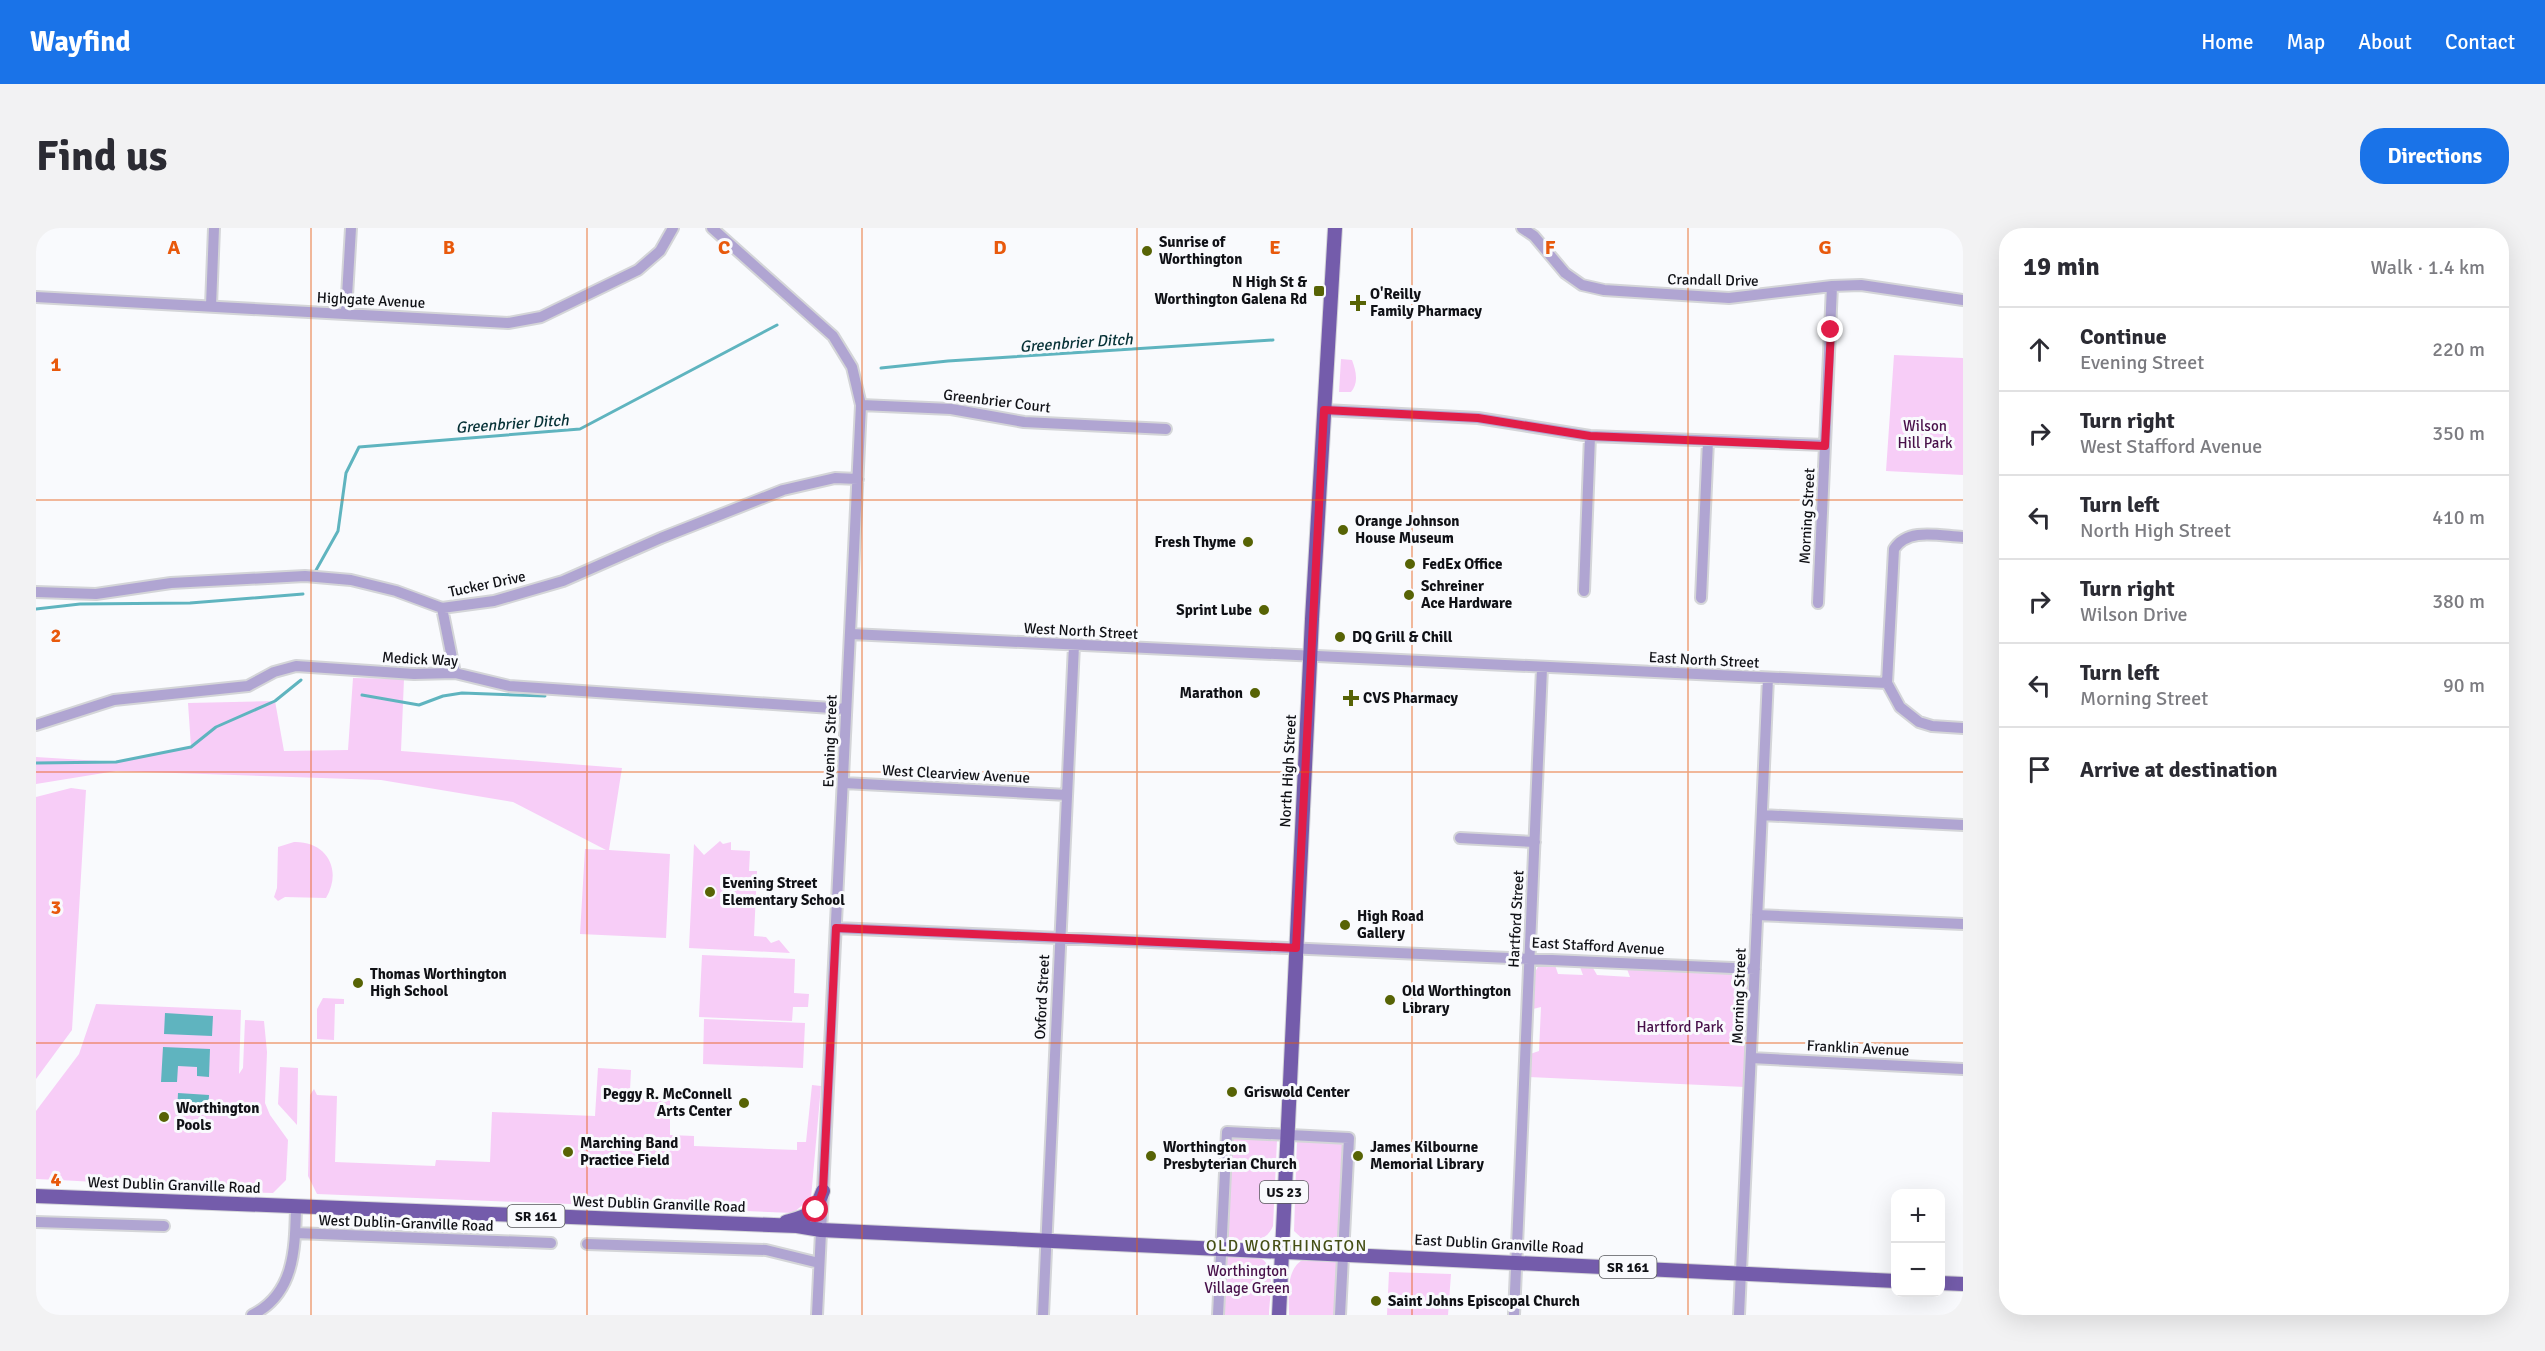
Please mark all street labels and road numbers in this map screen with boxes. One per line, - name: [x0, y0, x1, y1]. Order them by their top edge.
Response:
- street label: Crandall Drive: [1667, 270, 1759, 290]
- street label: Highgate Avenue: [316, 288, 426, 312]
- street label: Greenbrier Court: [942, 385, 1052, 417]
- street label: Morning Street: [1795, 468, 1819, 564]
- street label: Tucker Drive: [447, 567, 527, 601]
- street label: West North Street: [1023, 619, 1139, 643]
- street label: Medick Way: [382, 648, 458, 670]
- street label: East North Street: [1648, 648, 1760, 672]
- street label: Evening Street: [819, 694, 841, 788]
- street label: North High Street: [1276, 714, 1300, 828]
- street label: West Clearview Avenue: [882, 761, 1030, 787]
- street label: Hartford Street: [1504, 870, 1528, 968]
- street label: East Stafford Avenue: [1531, 934, 1665, 958]
- street label: Morning Street: [1728, 948, 1750, 1044]
- street label: Oxford Street: [1031, 954, 1053, 1040]
- street label: Franklin Avenue: [1806, 1036, 1910, 1060]
- street label: West Dublin Granville Road: [87, 1173, 261, 1197]
- road number: US 23: [1260, 1181, 1308, 1203]
- street label: West Dublin Granville Road: [572, 1192, 746, 1216]
- road number: SR 161: [508, 1205, 564, 1227]
- street label: West Dublin-Granville Road: [318, 1211, 494, 1235]
- street label: East Dublin Granville Road: [1414, 1231, 1584, 1257]
- road number: SR 161: [1600, 1256, 1656, 1278]

